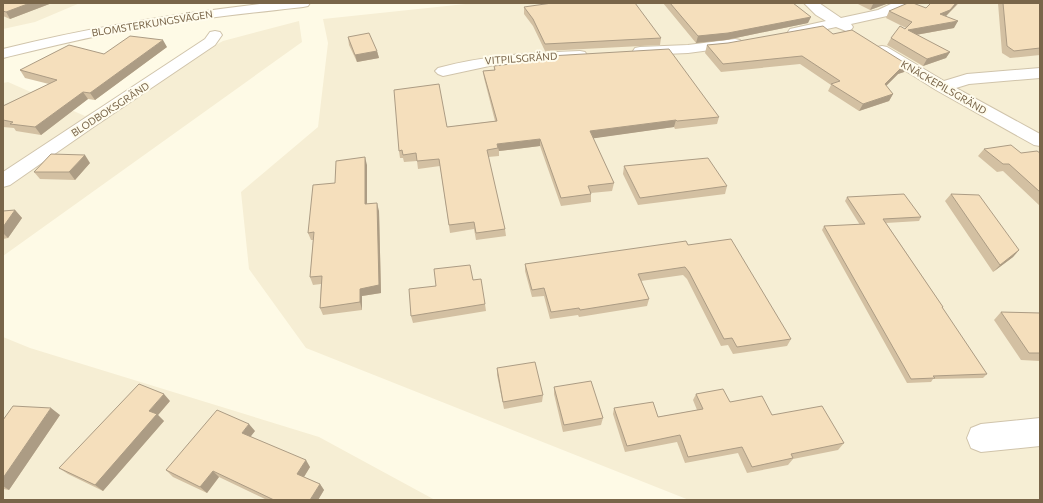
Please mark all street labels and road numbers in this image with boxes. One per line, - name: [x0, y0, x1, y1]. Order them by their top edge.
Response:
- street label: BLOMSTERKUNGSVÄGEN: [91, 7, 213, 39]
- street label: VITPILSGRÄND: [484, 49, 558, 67]
- street label: KNÄCKEPILSGRÄND: [899, 58, 989, 116]
- street label: BLODBOKSGRÄND: [69, 79, 151, 139]

